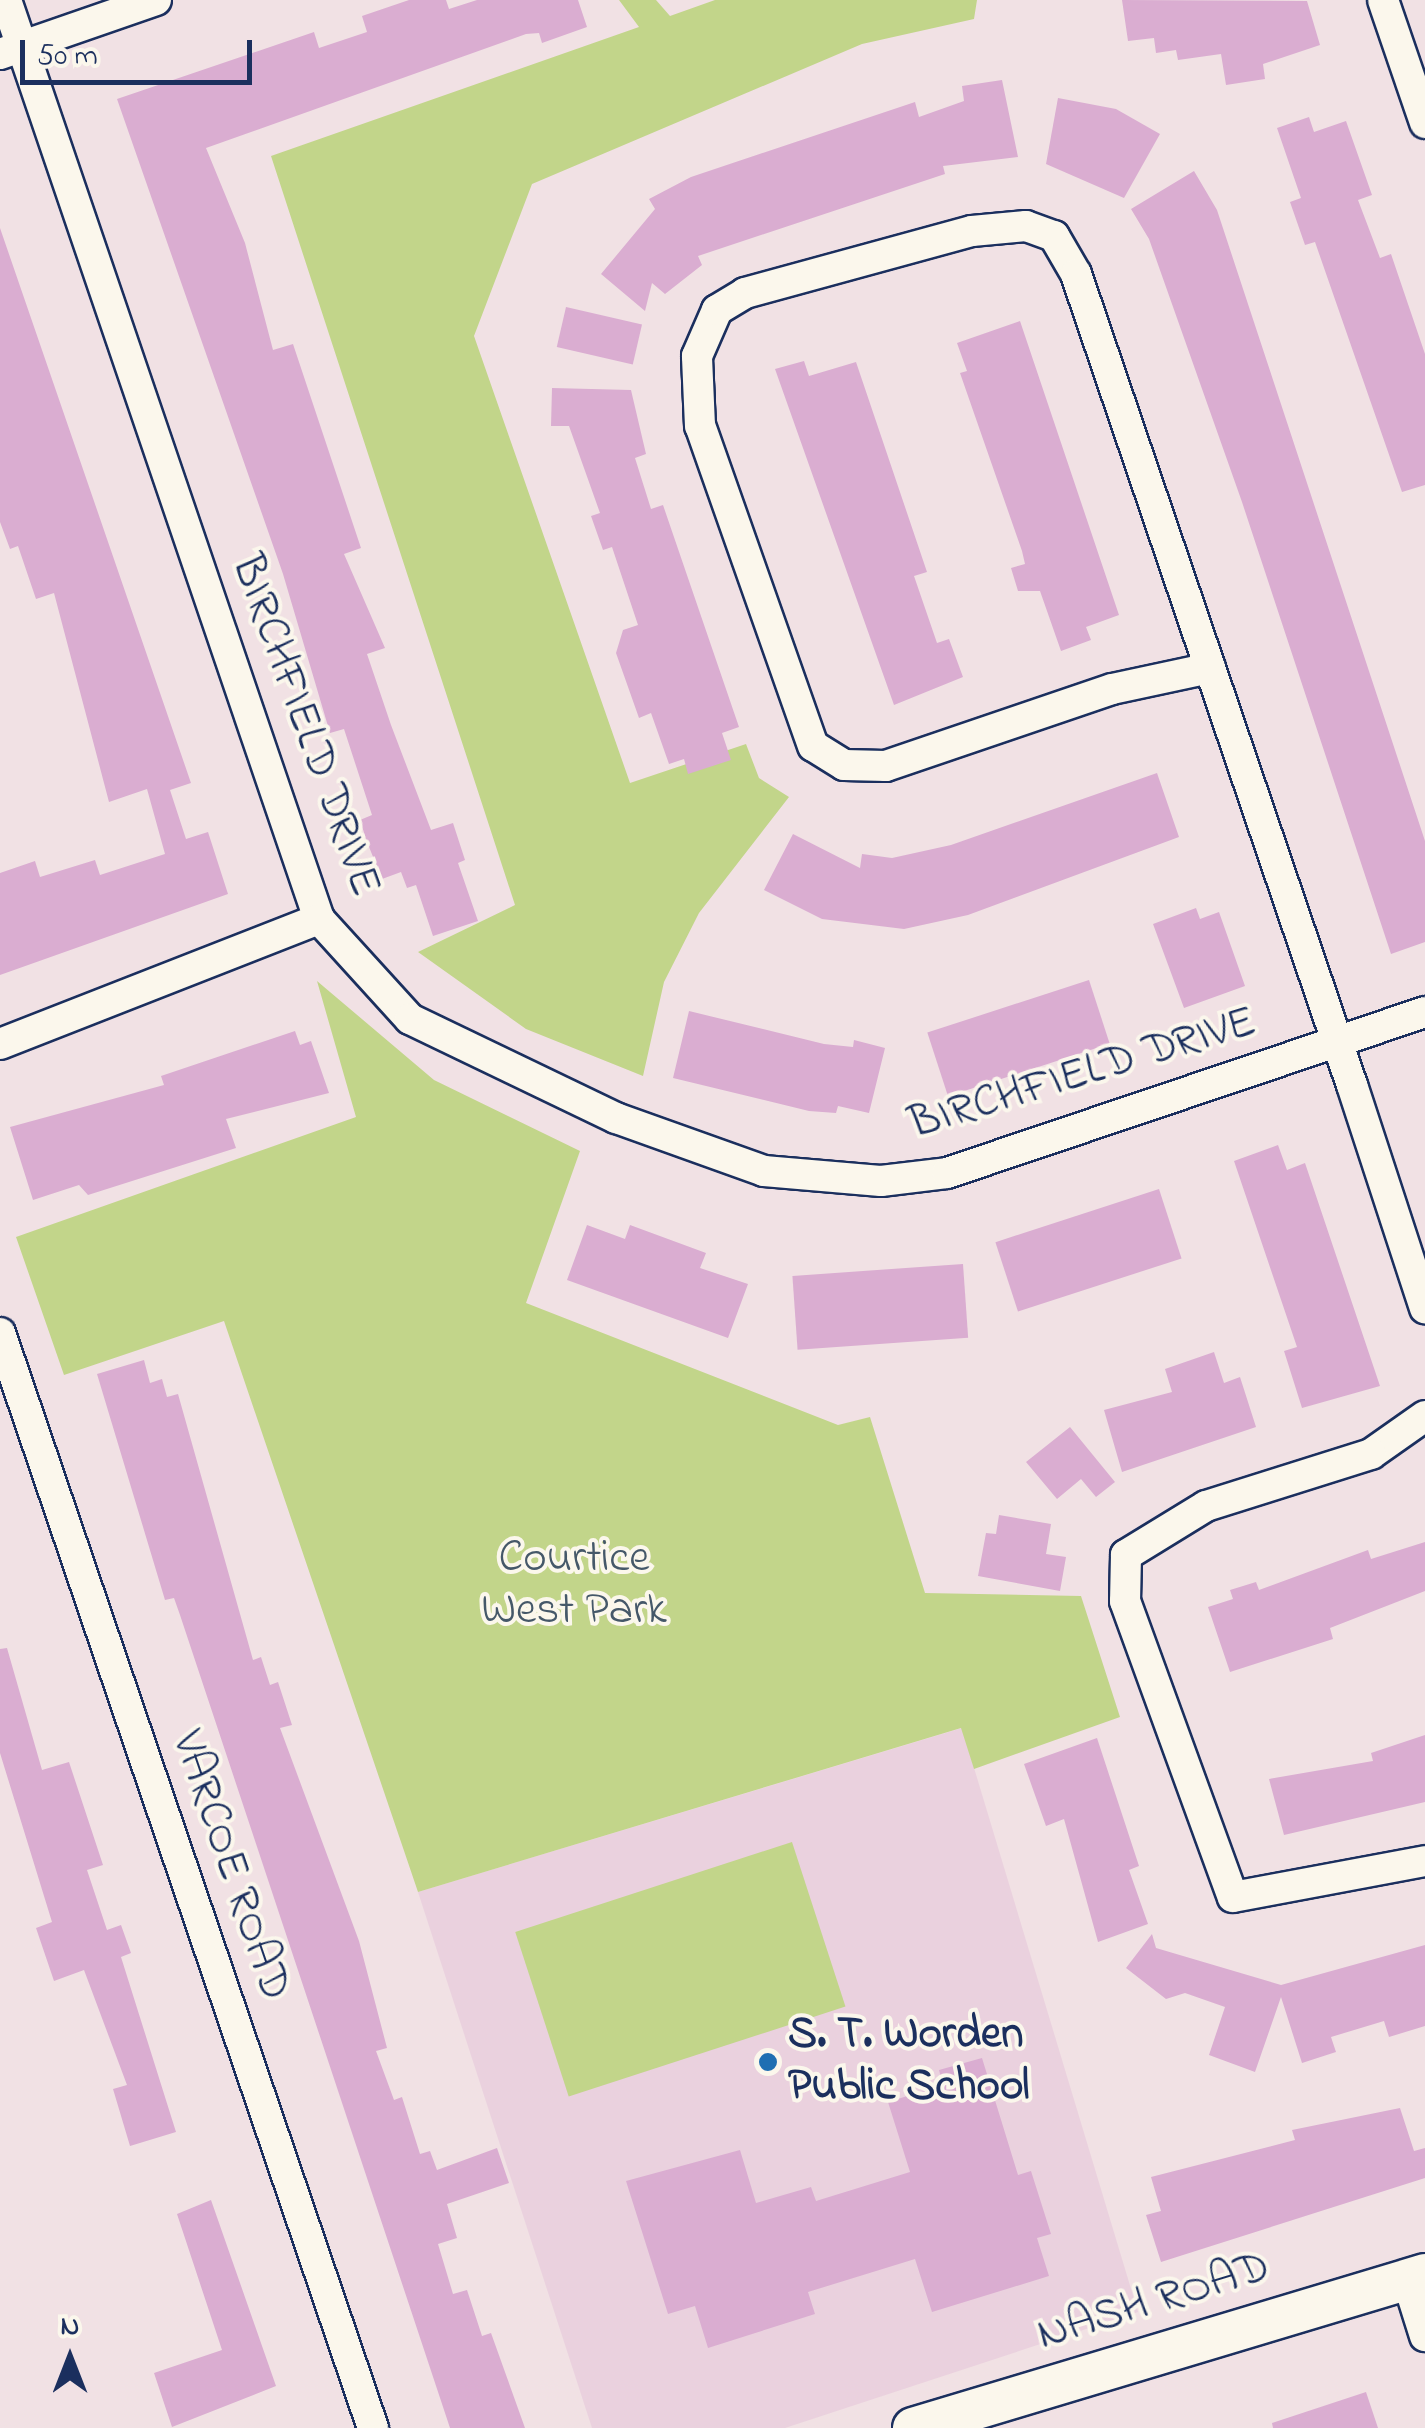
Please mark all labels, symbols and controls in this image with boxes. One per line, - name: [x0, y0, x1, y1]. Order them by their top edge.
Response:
- scale bar: [25, 20, 258, 82]
- text: 50 m: [37, 35, 98, 79]
- street label: BIRCHFIELD DRIVE: [217, 548, 391, 904]
- street label: BIRCHFIELD DRIVE: [903, 997, 1263, 1153]
- park label: Courtice West Park: [481, 1533, 667, 1639]
- street label: VARCOE ROAD: [158, 1724, 300, 2008]
- place label: S. T. Worden Public School: [788, 2009, 1030, 2115]
- marker: S. T. Worden Public School: [757, 2051, 779, 2073]
- street label: NASH ROAD: [1031, 2242, 1277, 2364]
- text: N: [61, 2307, 79, 2348]
- north arrow: [20, 2308, 120, 2408]

